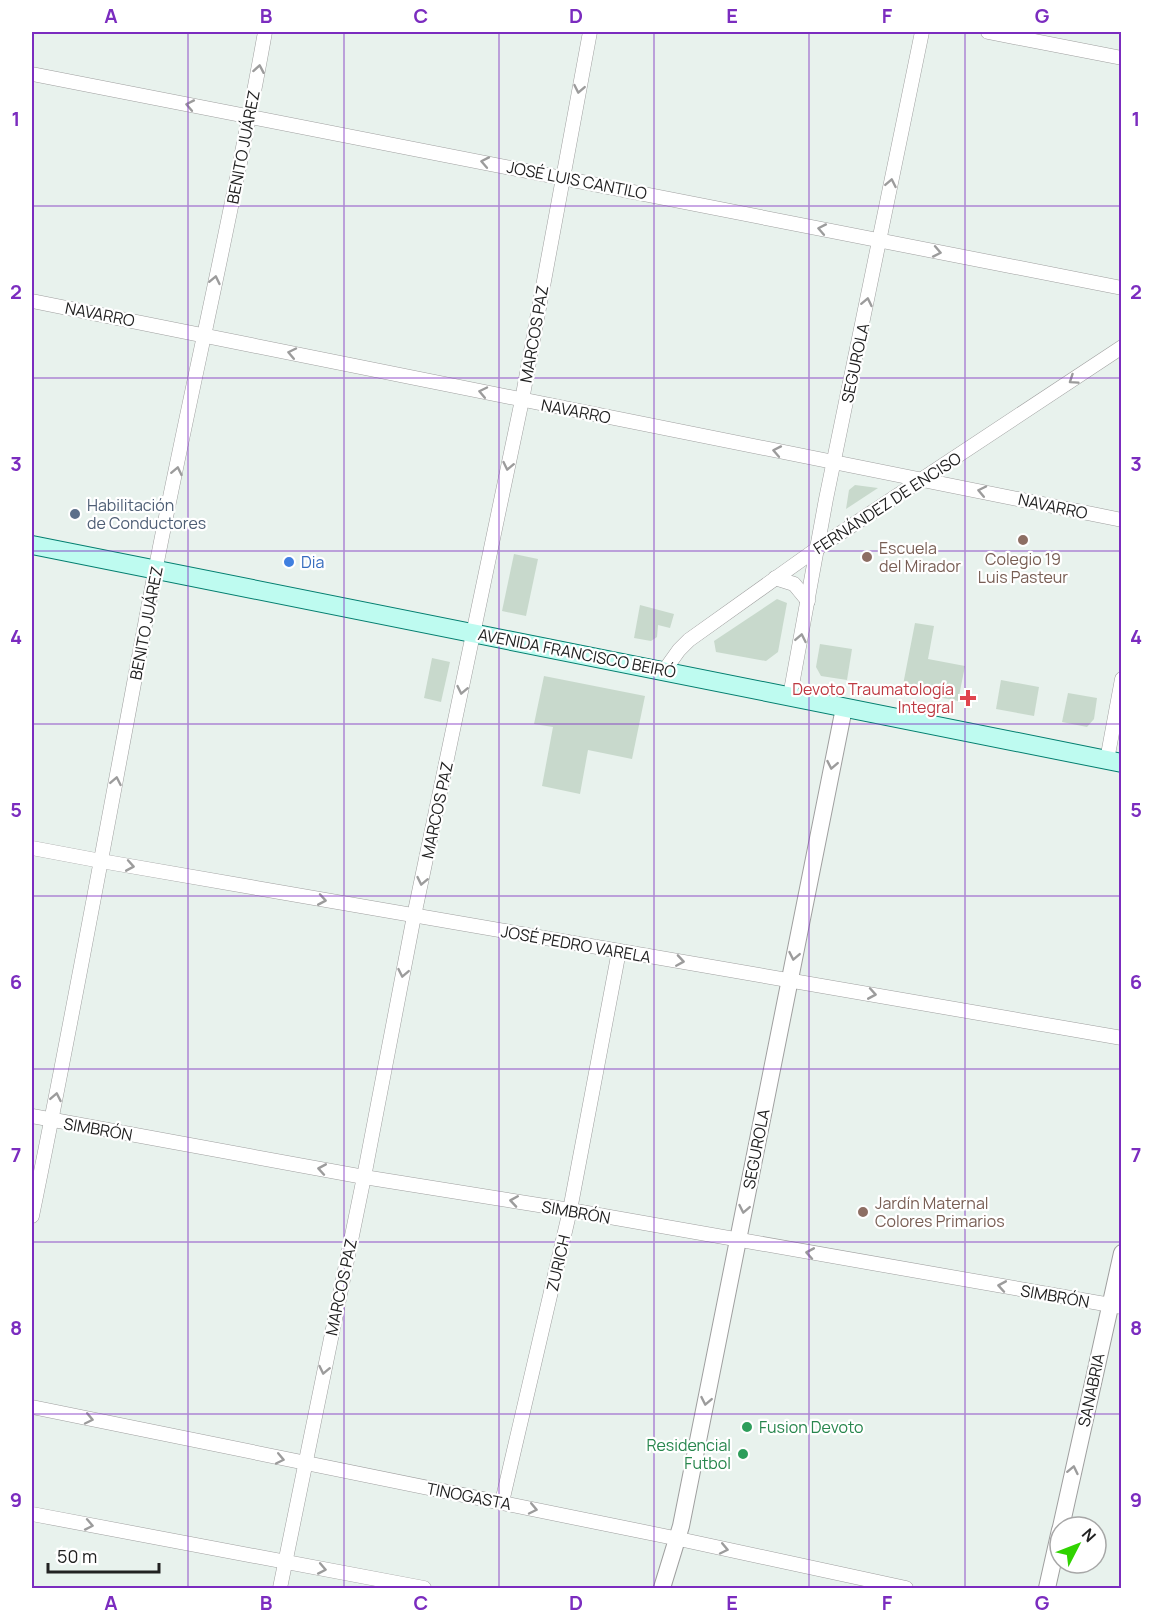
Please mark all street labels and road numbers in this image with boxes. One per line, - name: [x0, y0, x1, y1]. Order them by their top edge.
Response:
- street label: BENITO JUÁREZ: [221, 88, 265, 206]
- street label: JOSÉ LUIS CANTILO: [505, 156, 649, 204]
- street label: MARCOS PAZ: [515, 283, 553, 384]
- street label: NAVARRO: [63, 296, 137, 332]
- street label: SEGUROLA: [836, 321, 874, 405]
- street label: NAVARRO: [539, 393, 613, 429]
- street label: FERNÁNDEZ DE ENCISO: [809, 447, 965, 559]
- street label: NAVARRO: [1016, 488, 1090, 524]
- street label: BENITO JUÁREZ: [124, 564, 168, 682]
- street label: AVENIDA FRANCISCO BEIRÓ: [476, 623, 678, 683]
- street label: MARCOS PAZ: [416, 759, 458, 860]
- street label: JOSÉ PEDRO VARELA: [499, 920, 653, 968]
- street label: SEGUROLA: [737, 1107, 775, 1191]
- street label: SIMBRÓN: [62, 1112, 134, 1146]
- street label: SIMBRÓN: [540, 1195, 612, 1229]
- street label: ZURICH: [541, 1233, 575, 1293]
- street label: MARCOS PAZ: [320, 1236, 362, 1337]
- street label: SIMBRÓN: [1019, 1279, 1091, 1313]
- street label: SANABRIA: [1072, 1351, 1110, 1429]
- street label: TINOGASTA: [425, 1477, 513, 1515]

